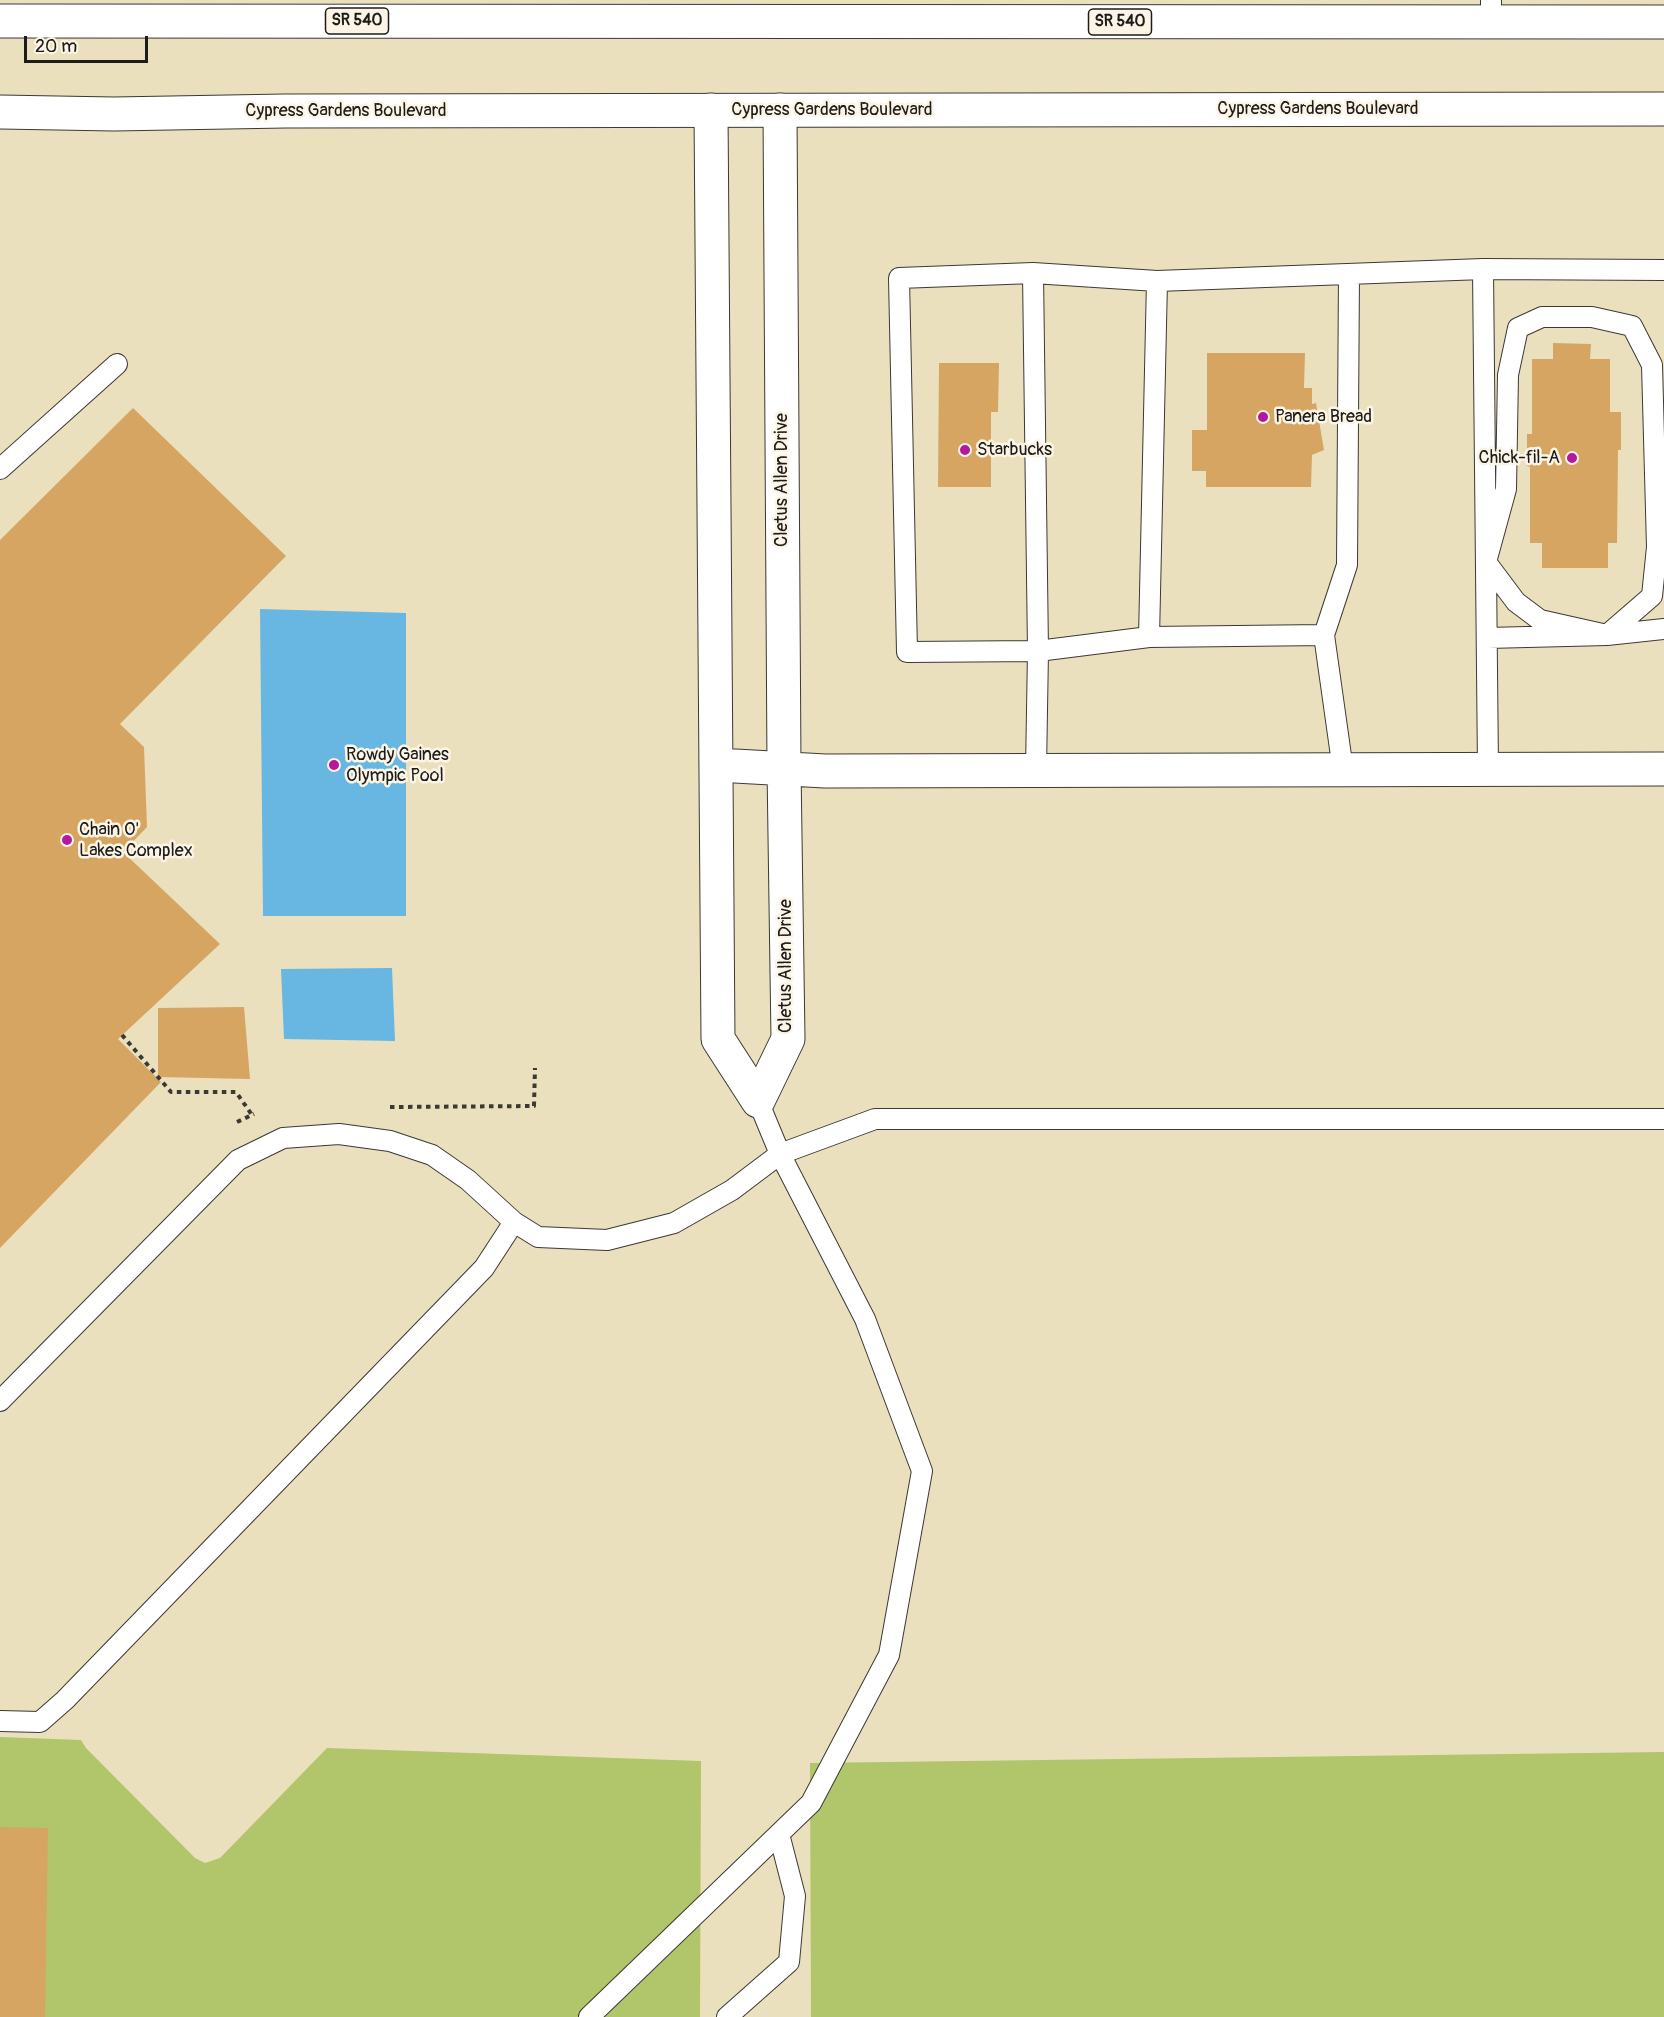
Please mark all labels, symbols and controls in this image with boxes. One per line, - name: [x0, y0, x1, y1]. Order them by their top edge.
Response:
- road number: SR 540: [326, 8, 388, 34]
- road number: SR 540: [1088, 9, 1152, 35]
- scale bar: [27, 24, 152, 62]
- text: 20 m: [35, 35, 77, 58]
- street label: Cypress Gardens Boulevard: [1217, 98, 1419, 120]
- street label: Cypress Gardens Boulevard: [731, 99, 933, 121]
- street label: Cypress Gardens Boulevard: [245, 100, 447, 122]
- place label: Panera Bread: [1275, 406, 1372, 428]
- marker: Panera Bread: [1256, 410, 1270, 424]
- street label: Cletus Allen Drive: [771, 413, 793, 547]
- place label: Starbucks: [977, 439, 1052, 461]
- marker: Starbucks: [958, 443, 972, 457]
- place label: Chick-fil-A: [1479, 447, 1560, 469]
- marker: Chick-fil-A: [1565, 451, 1579, 465]
- place label: Rowdy Gaines Olympic Pool: [346, 744, 449, 786]
- marker: Rowdy Gaines Olympic Pool: [327, 758, 341, 772]
- place label: Chain O' Lakes Complex: [79, 819, 193, 862]
- marker: Chain O' Lakes Complex: [60, 833, 74, 847]
- street label: Cletus Allen Drive: [775, 899, 797, 1033]

